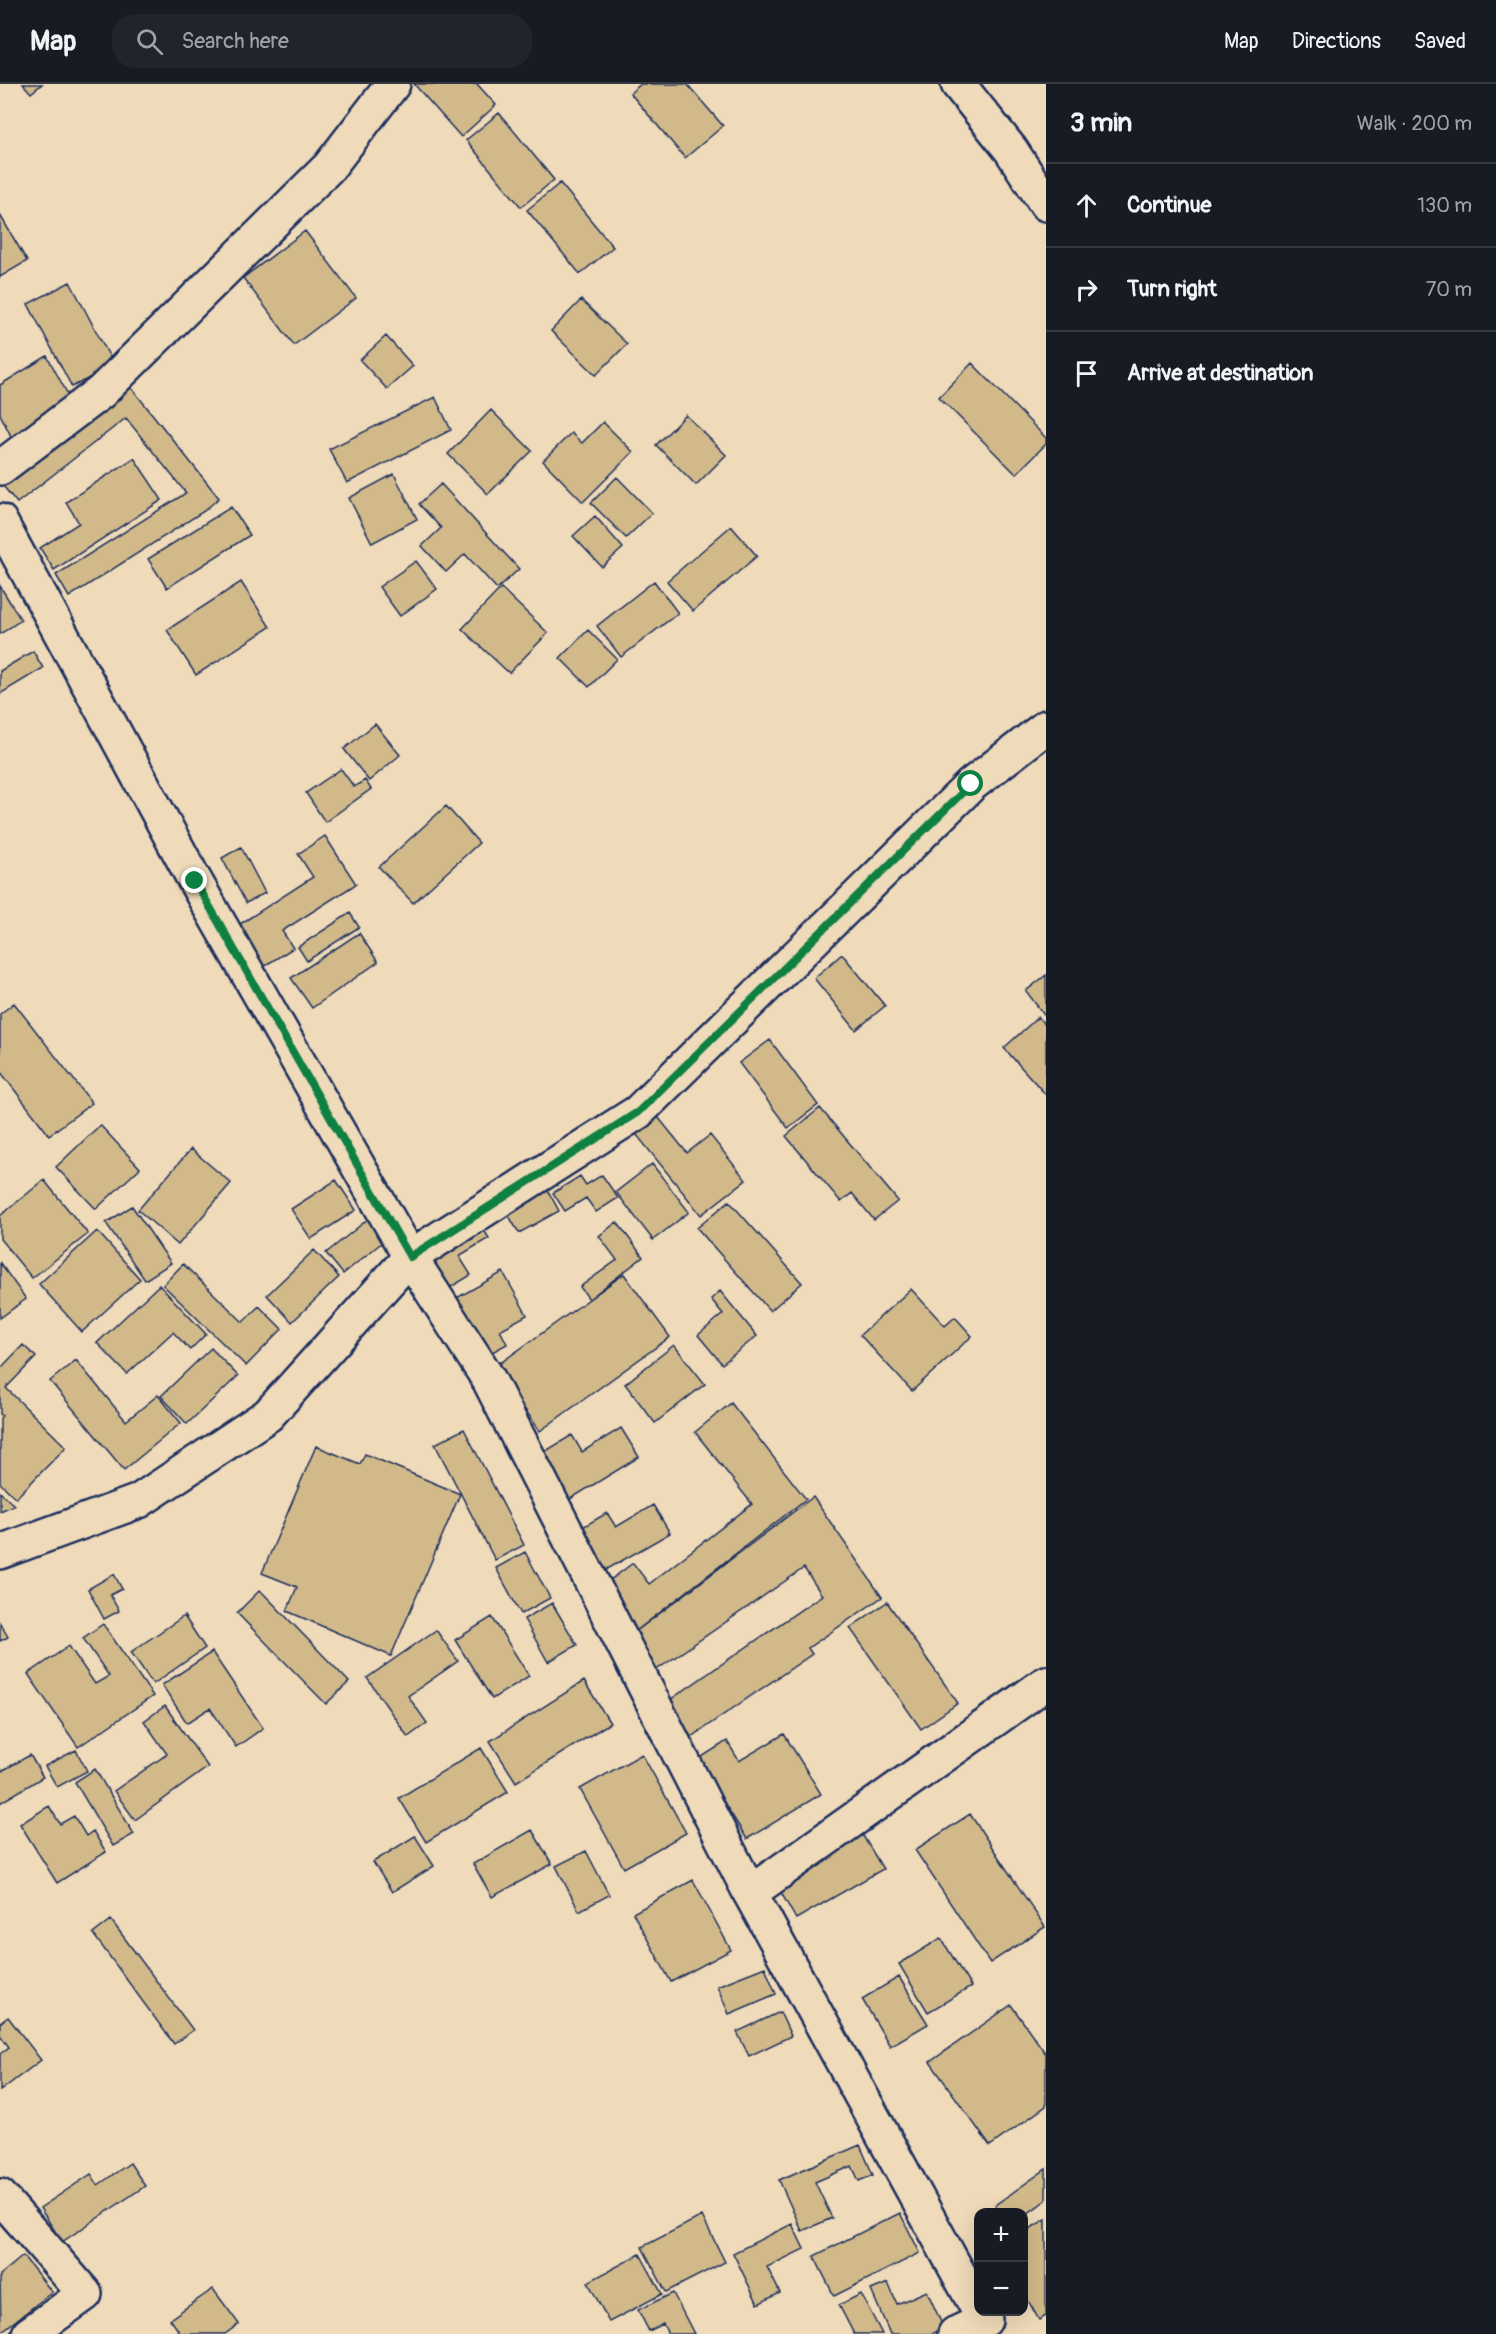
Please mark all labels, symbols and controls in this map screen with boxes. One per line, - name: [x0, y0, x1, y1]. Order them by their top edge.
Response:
- search box: [112, 14, 532, 68]
- text: Map: [30, 24, 76, 59]
- icon: search: [133, 25, 166, 58]
- text: Search here: [181, 27, 289, 55]
- text: Map: [1224, 28, 1259, 55]
- text: Directions: [1292, 28, 1381, 55]
- text: Saved: [1414, 28, 1466, 55]
- text: 3 min: [1070, 107, 1132, 139]
- text: Walk · 200 m: [1357, 111, 1472, 136]
- icon: ahead: [1070, 189, 1103, 222]
- text: Continue: [1127, 191, 1211, 219]
- text: 130 m: [1417, 193, 1472, 218]
- icon: right: [1070, 273, 1103, 306]
- text: Turn right: [1127, 275, 1217, 303]
- text: 70 m: [1426, 277, 1472, 302]
- icon: arrive: [1070, 357, 1103, 390]
- text: Arrive at destination: [1127, 359, 1313, 387]
- route start: [957, 770, 983, 796]
- route end: [181, 867, 207, 893]
- map controls: [974, 2208, 1028, 2316]
- button: +: [974, 2208, 1028, 2262]
- button: −: [974, 2262, 1028, 2316]

